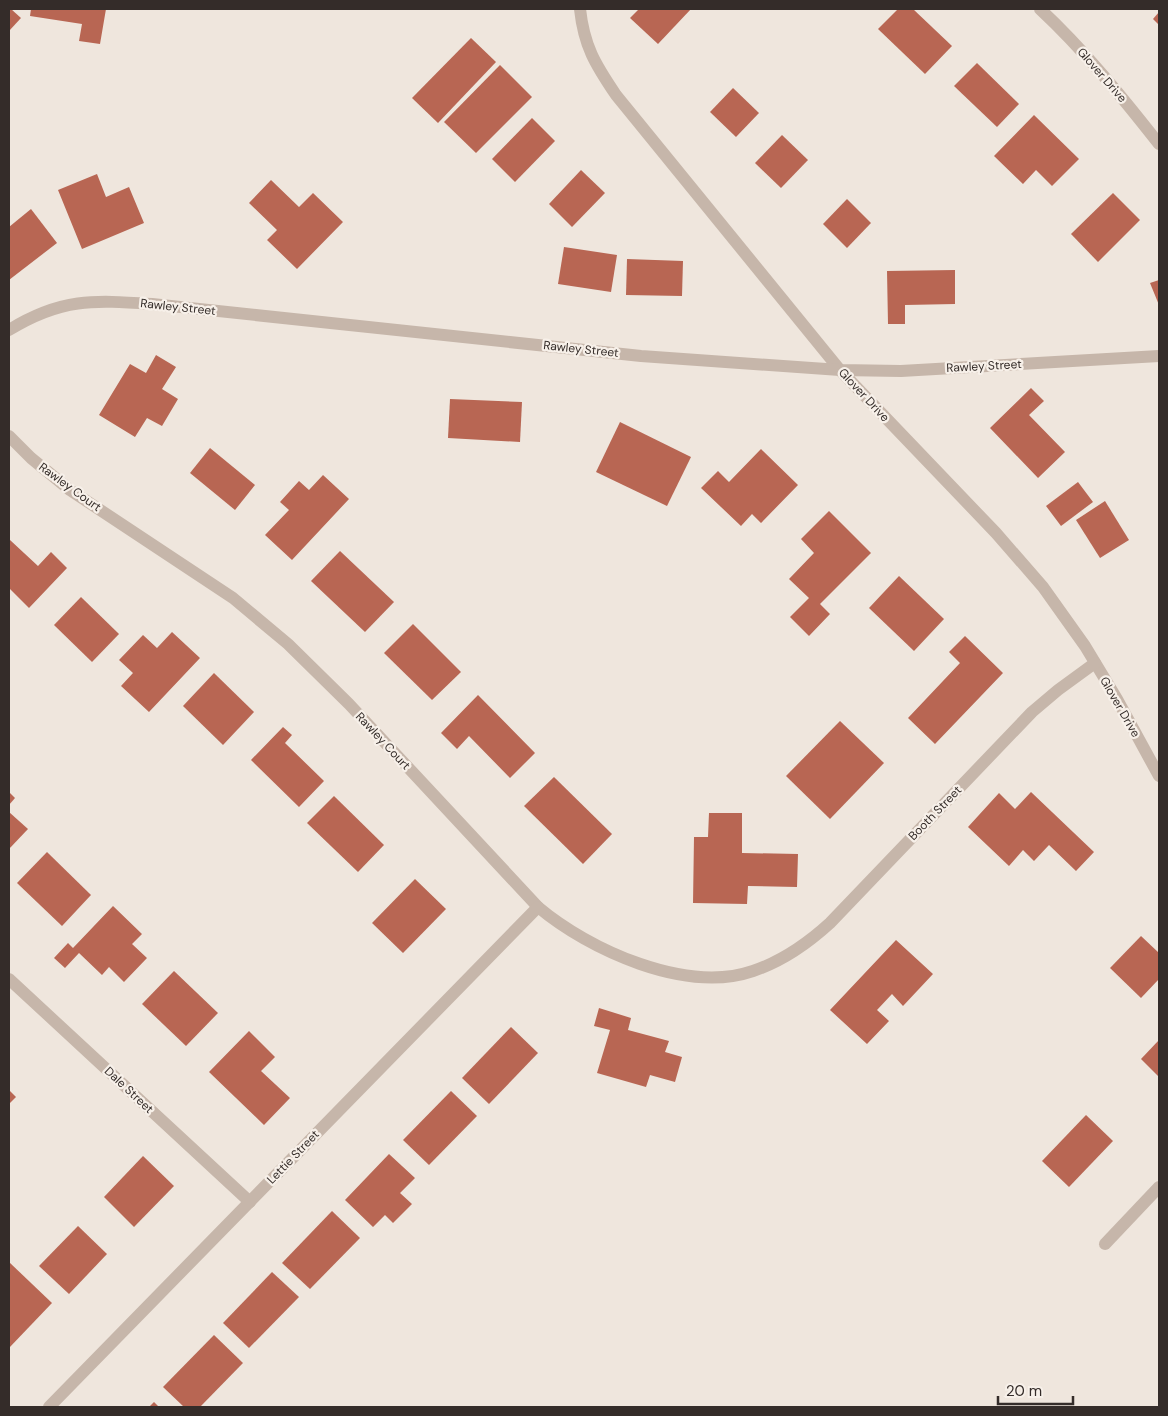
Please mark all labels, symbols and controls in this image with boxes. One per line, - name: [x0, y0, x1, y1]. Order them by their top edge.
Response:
- street label: Glover Drive: [1074, 44, 1130, 106]
- street label: Rawley Street: [140, 295, 217, 319]
- street label: Rawley Street: [543, 337, 620, 361]
- street label: Rawley Street: [946, 356, 1022, 376]
- street label: Glover Drive: [835, 365, 893, 425]
- street label: Rawley Court: [36, 459, 105, 515]
- street label: Glover Drive: [1096, 674, 1144, 740]
- street label: Rawley Court: [352, 709, 414, 774]
- street label: Booth Street: [905, 782, 965, 844]
- street label: Dale Street: [101, 1063, 157, 1117]
- street label: Lettie Street: [263, 1126, 323, 1187]
- scale bar: [998, 1374, 1073, 1406]
- text: 20 m: [1006, 1381, 1042, 1401]

